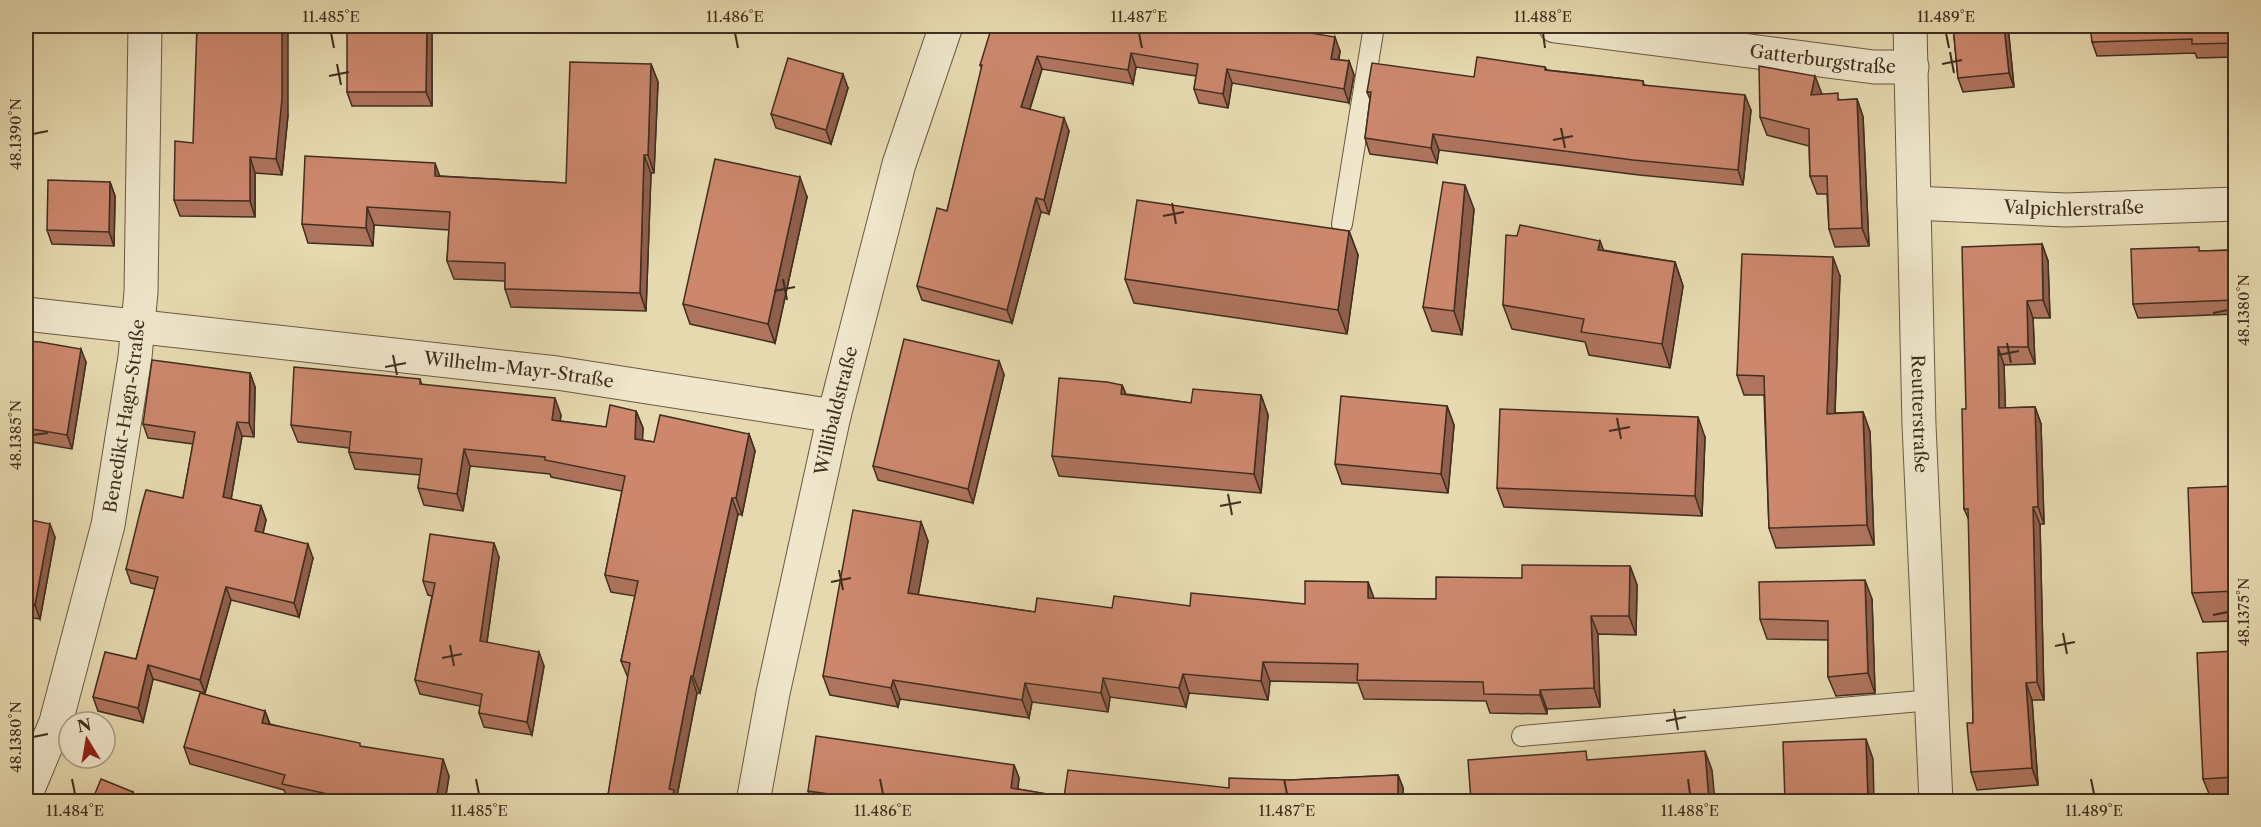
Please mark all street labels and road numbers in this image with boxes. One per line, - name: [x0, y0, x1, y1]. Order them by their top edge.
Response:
- street label: Gatterburgstraße: [1748, 40, 1896, 78]
- street label: Valpichlerstraße: [2002, 196, 2144, 221]
- street label: Benedikt-Hagn-Straße: [99, 318, 149, 515]
- street label: Willibaldstraße: [810, 344, 862, 478]
- street label: Wilhelm-Mayr-Straße: [422, 347, 615, 393]
- street label: Reutterstraße: [1906, 354, 1932, 474]

